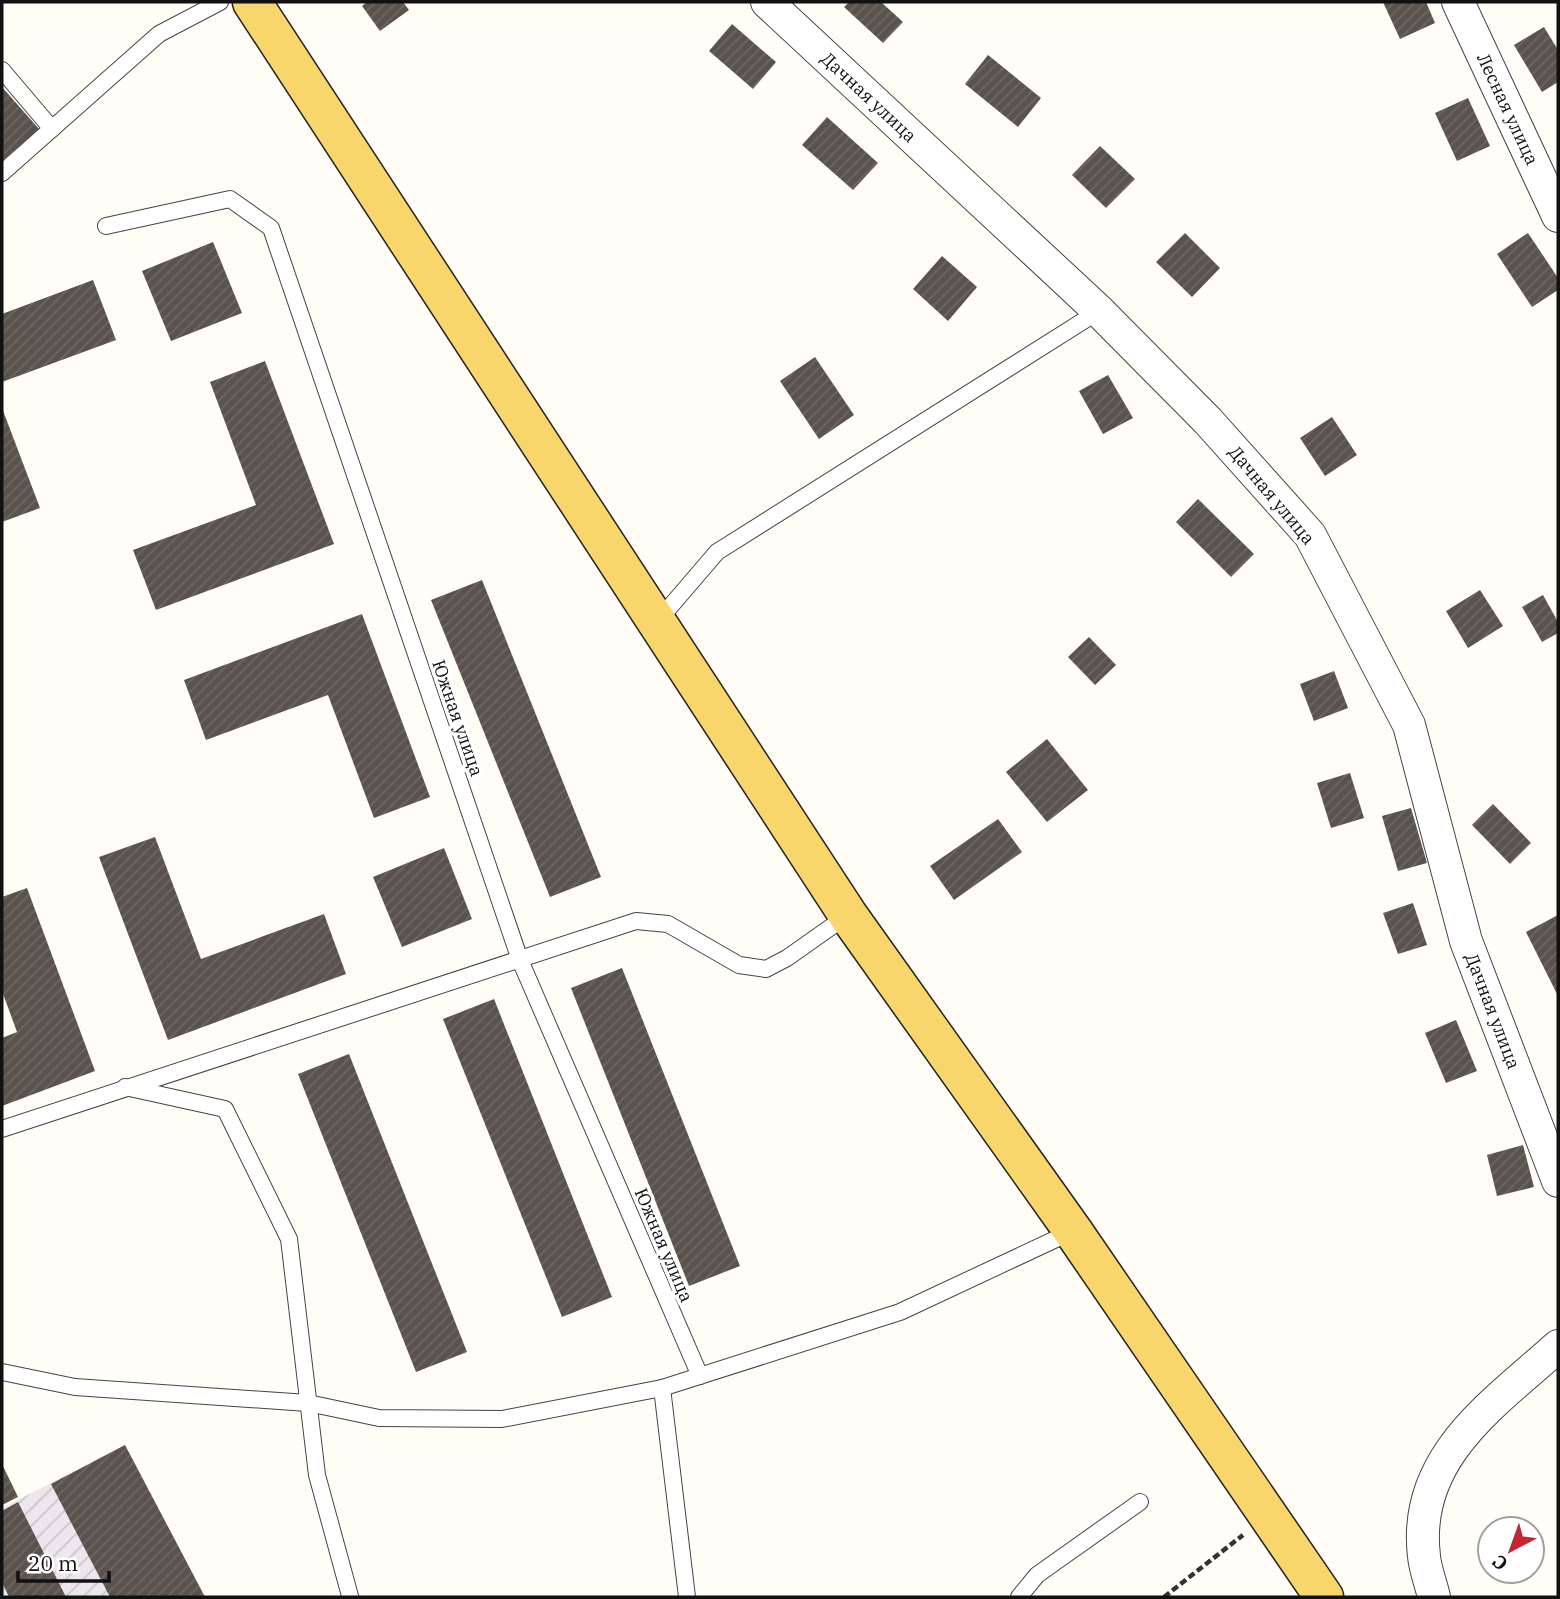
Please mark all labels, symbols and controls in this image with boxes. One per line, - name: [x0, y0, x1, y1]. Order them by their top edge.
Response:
- street label: Дачная улица: [816, 47, 922, 147]
- street label: Лесная улица: [1472, 49, 1544, 169]
- street label: Дачная улица: [1224, 441, 1320, 549]
- street label: Южная улица: [427, 657, 489, 779]
- street label: Дачная улица: [1460, 950, 1526, 1072]
- street label: Южная улица: [630, 1184, 698, 1306]
- north arrow: [1476, 1515, 1546, 1585]
- scale bar: [18, 1540, 108, 1584]
- text: 20 m: [28, 1549, 78, 1577]
- text: С: [1487, 1550, 1512, 1576]

